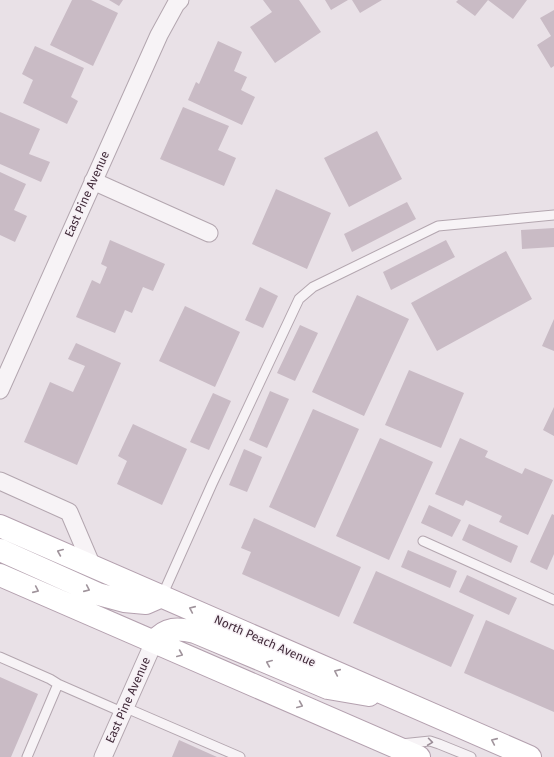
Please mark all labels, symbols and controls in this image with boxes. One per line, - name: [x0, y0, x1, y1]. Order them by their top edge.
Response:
- street label: East Pine Avenue: [62, 149, 112, 239]
- one-way arrow: [56, 549, 64, 557]
- one-way arrow: [82, 584, 90, 592]
- one-way arrow: [32, 586, 39, 594]
- one-way arrow: [189, 606, 196, 614]
- street label: North Peach Avenue: [212, 612, 318, 670]
- one-way arrow: [176, 649, 184, 657]
- street label: East Pine Avenue: [103, 655, 153, 745]
- one-way arrow: [265, 660, 272, 668]
- one-way arrow: [333, 669, 341, 677]
- one-way arrow: [296, 701, 303, 709]
- one-way arrow: [427, 737, 433, 746]
- one-way arrow: [491, 738, 499, 746]

